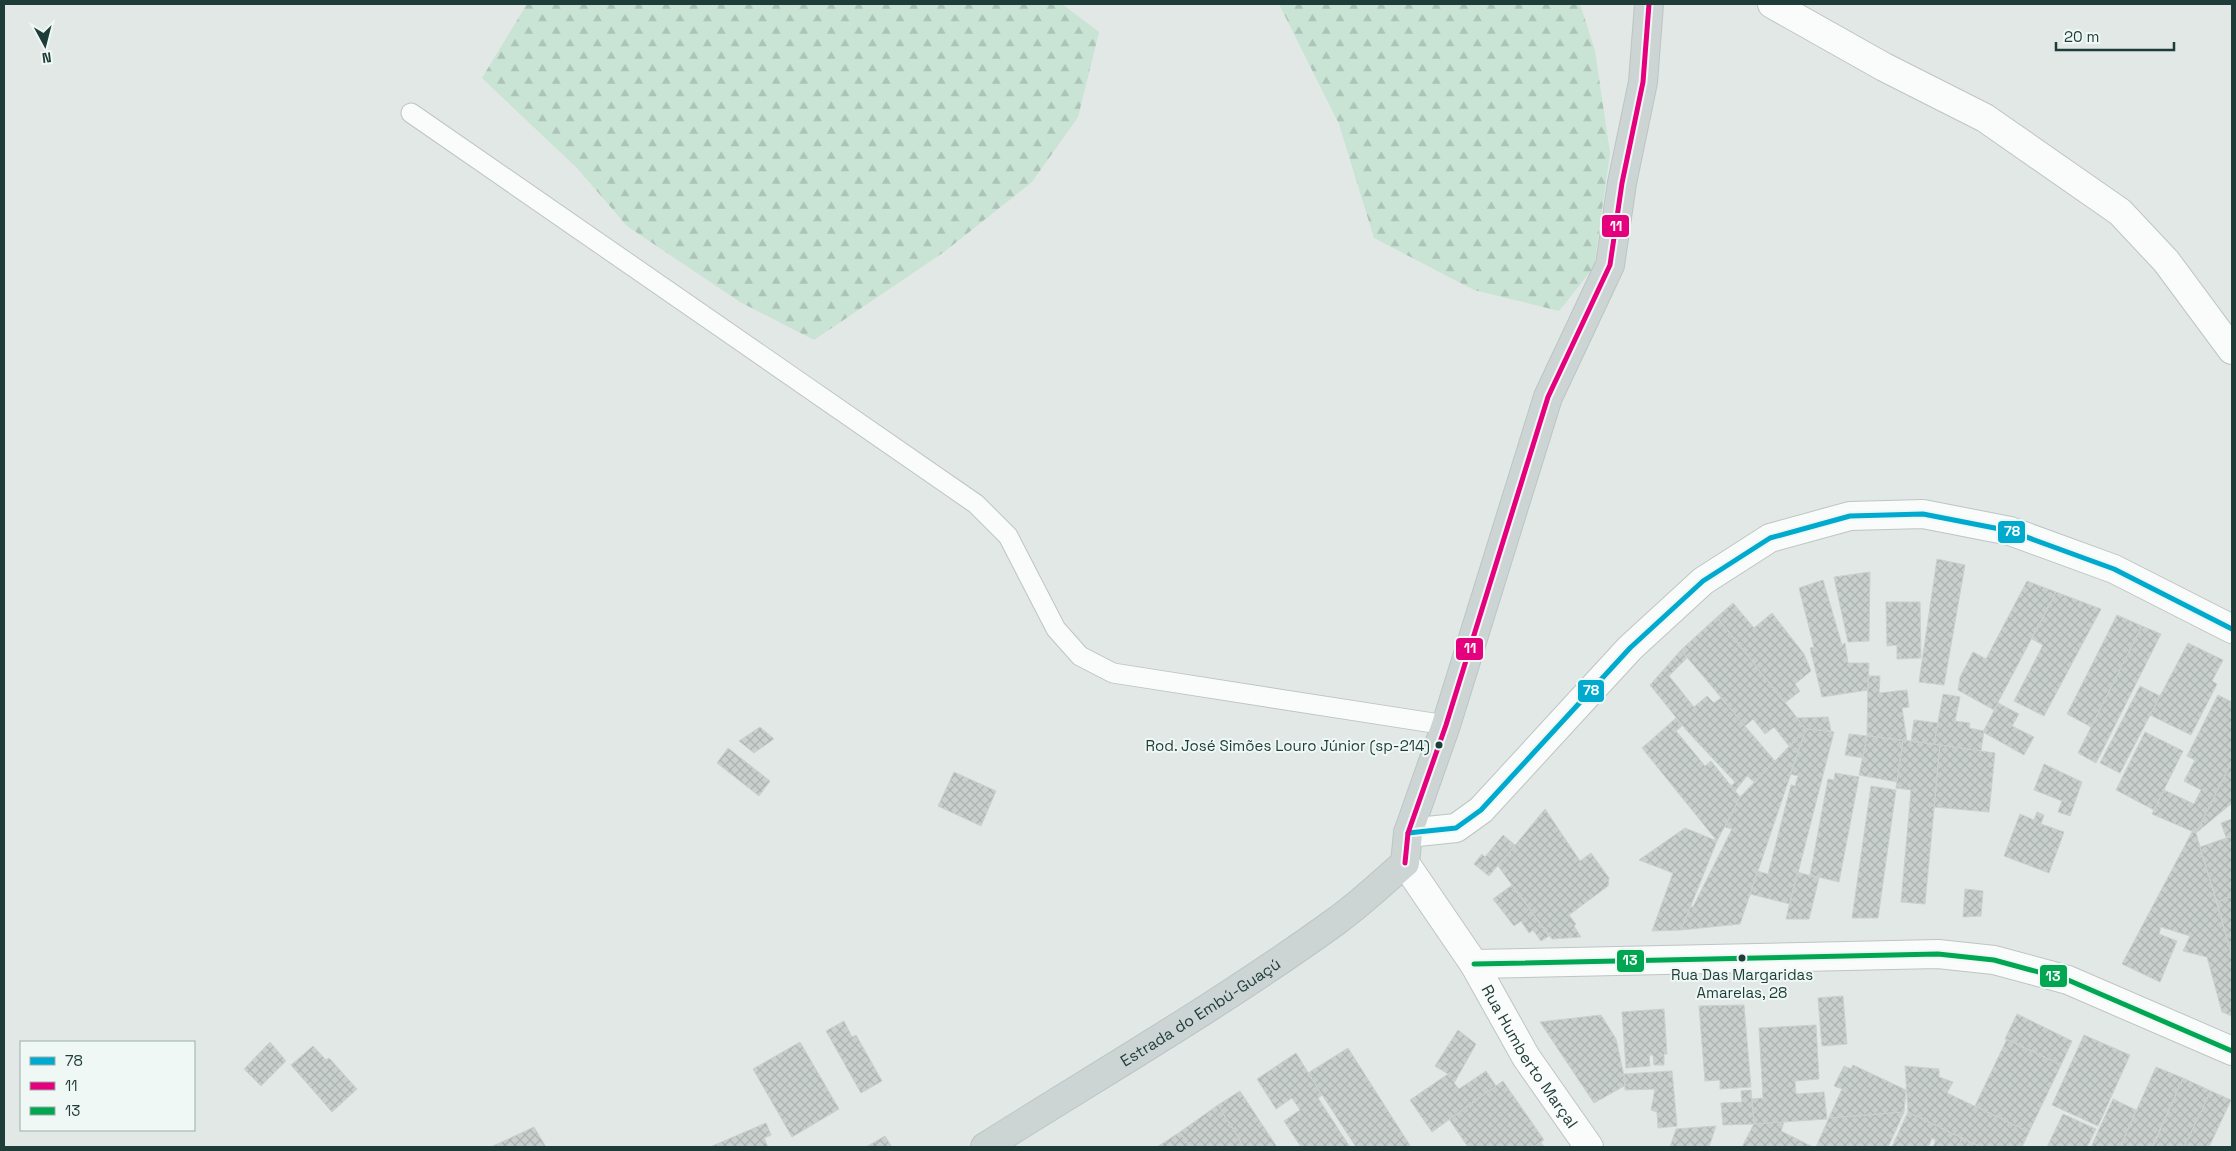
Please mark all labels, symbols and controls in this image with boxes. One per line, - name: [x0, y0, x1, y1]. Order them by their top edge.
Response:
- north arrow: [20, 20, 70, 70]
- scale bar: [2056, 20, 2174, 52]
- text: 20 m: [2064, 27, 2099, 46]
- text: N: [41, 48, 52, 67]
- line badge: 11: [1601, 214, 1630, 238]
- text: 11: [1610, 217, 1622, 235]
- line badge: 78: [1997, 520, 2026, 544]
- text: 78: [2004, 522, 2021, 540]
- line badge: 11: [1455, 637, 1484, 661]
- text: 11: [1464, 639, 1476, 657]
- line badge: 78: [1577, 679, 1605, 703]
- text: 78: [1583, 681, 1600, 699]
- place label: Rod. José Simões Louro Júnior (sp-214): [1146, 736, 1430, 756]
- marker: Rod. José Simões Louro Júnior (sp-214): [1434, 740, 1444, 750]
- line badge: 13: [1616, 949, 1645, 973]
- text: 13: [1623, 951, 1637, 969]
- street label: Estrada do Embú-Guaçú: [1116, 953, 1285, 1072]
- marker: Rua Das Margaridas Amarelas, 28: [1737, 953, 1747, 963]
- line badge: 13: [2039, 964, 2068, 988]
- place label: Rua Das Margaridas Amarelas, 28: [1671, 965, 1813, 1002]
- text: 13: [2046, 967, 2060, 985]
- street label: Rua Humberto Marçal: [1477, 981, 1583, 1132]
- legend: [20, 1041, 195, 1131]
- text: 78: [65, 1051, 83, 1070]
- text: 11: [65, 1076, 78, 1095]
- text: 13: [65, 1101, 80, 1120]

